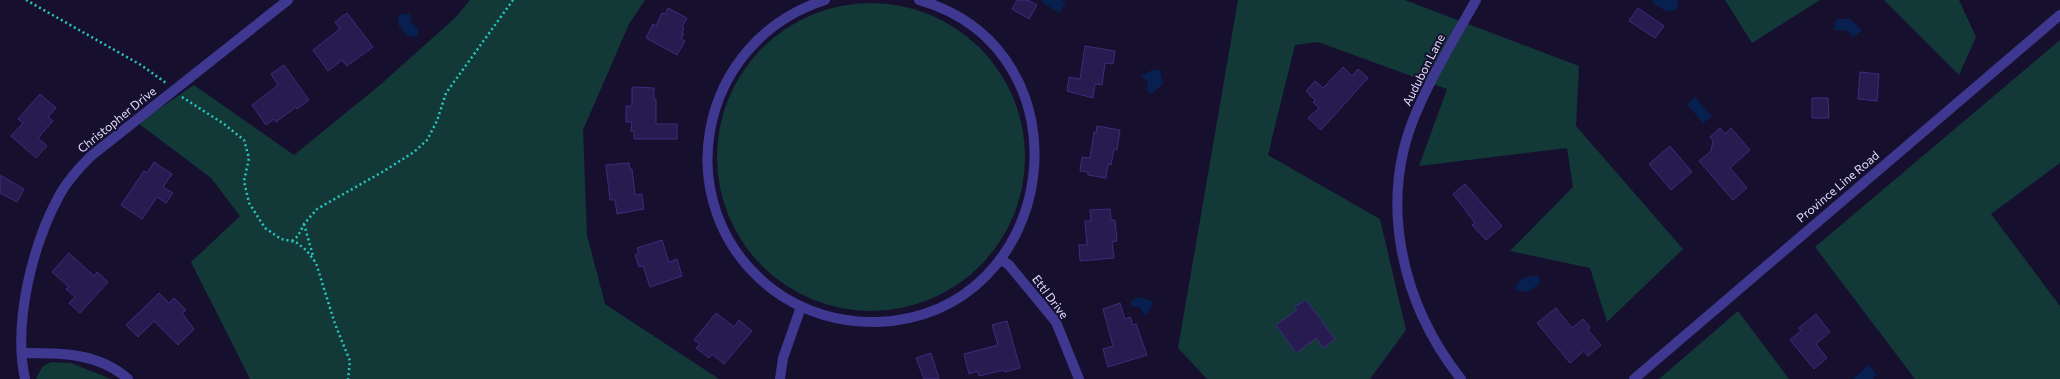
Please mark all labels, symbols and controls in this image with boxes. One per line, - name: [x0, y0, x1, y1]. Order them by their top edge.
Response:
- street label: Audubon Lane: [1399, 31, 1447, 108]
- street label: Christopher Drive: [74, 83, 158, 155]
- street label: Province Line Road: [1793, 148, 1881, 225]
- street label: Ettl Drive: [1030, 272, 1072, 321]

